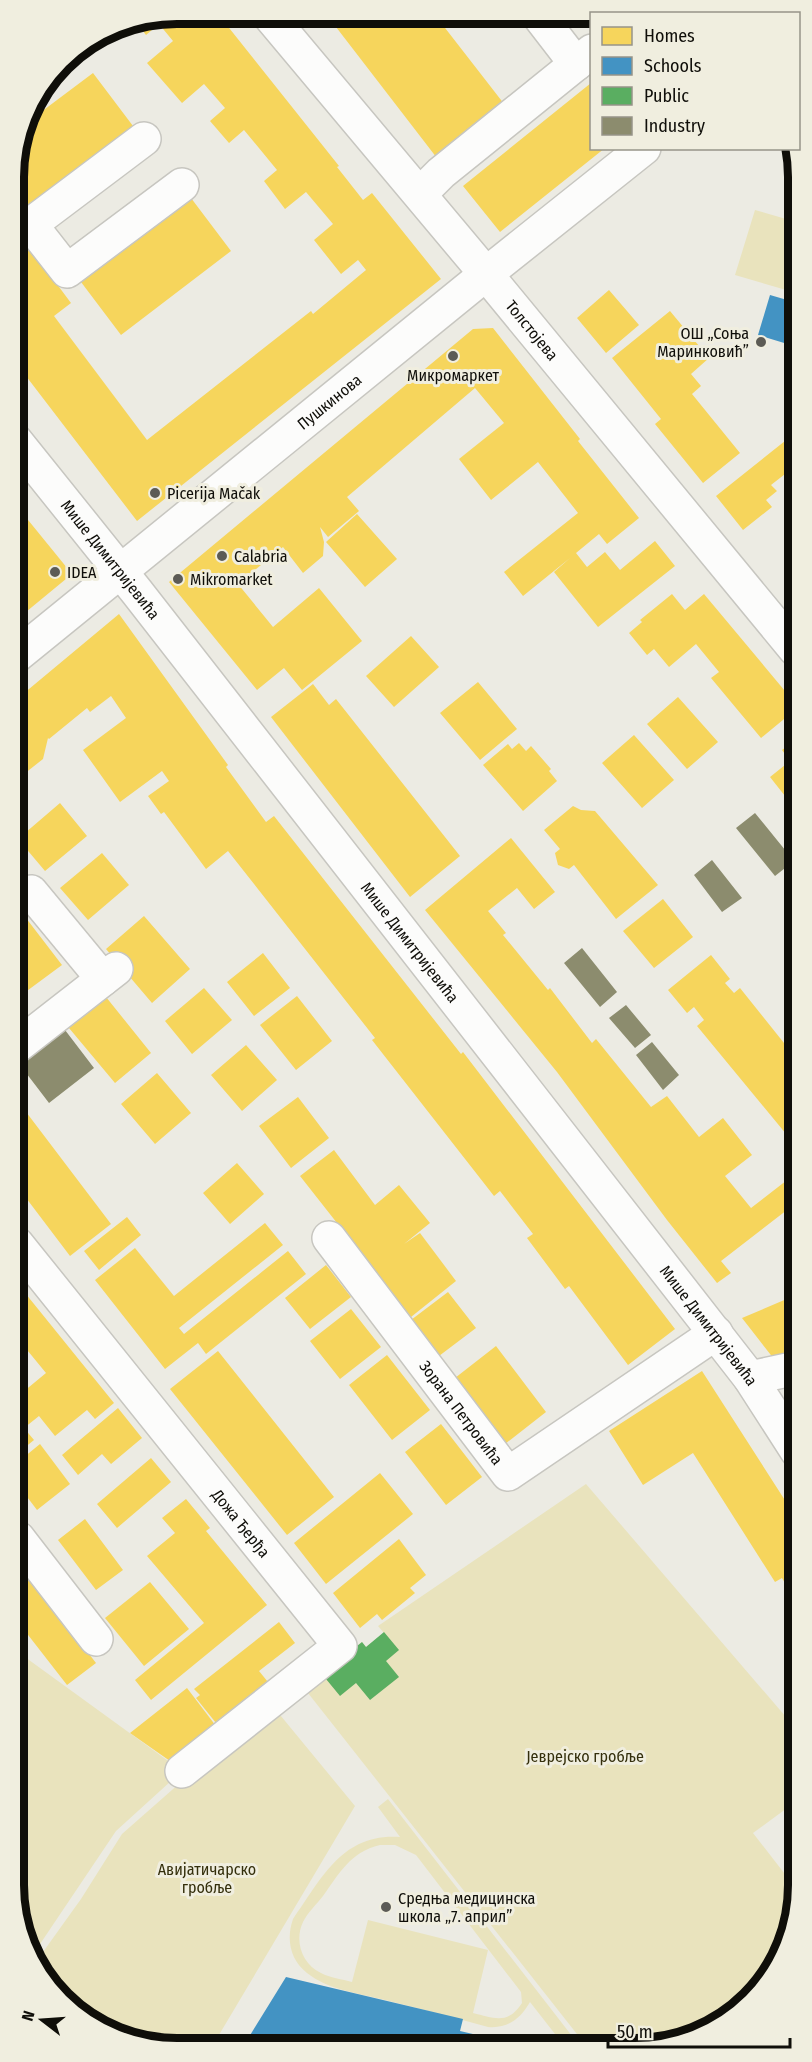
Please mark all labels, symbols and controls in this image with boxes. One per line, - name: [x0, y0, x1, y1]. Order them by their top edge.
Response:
- legend: [590, 12, 800, 150]
- text: Homes: [644, 25, 695, 47]
- text: Schools: [644, 55, 702, 77]
- text: Public: [644, 85, 689, 107]
- text: Industry: [644, 115, 705, 137]
- street label: Толстојева: [502, 297, 562, 364]
- place label: ОШ „Соња Маринковић”: [657, 324, 749, 361]
- marker: ОШ „Соња Маринковић”: [754, 335, 768, 349]
- marker: Микромаркет: [446, 349, 460, 363]
- place label: Микромаркет: [407, 366, 499, 385]
- street label: Пушкинова: [294, 370, 366, 434]
- place label: Picerija Mačak: [167, 484, 261, 503]
- marker: Picerija Mačak: [148, 486, 162, 500]
- street label: Мише Димитријевића: [57, 496, 164, 623]
- place label: Calabria: [234, 547, 288, 566]
- marker: Calabria: [215, 549, 229, 563]
- place label: IDEA: [67, 563, 97, 582]
- marker: IDEA: [48, 565, 62, 579]
- place label: Mikromarket: [190, 570, 273, 589]
- marker: Mikromarket: [171, 572, 185, 586]
- street label: Мише Димитријевића: [357, 878, 463, 1007]
- street label: Мише Димитријевића: [656, 1262, 761, 1389]
- street label: Зорана Петровића: [415, 1357, 507, 1469]
- street label: Дожа Ђерђа: [207, 1485, 274, 1561]
- park label: Јеврејско гробље: [526, 1747, 644, 1766]
- park label: Авијатичарско гробље: [158, 1860, 256, 1897]
- place label: Средња медицинска школа „7. април”: [398, 1889, 536, 1926]
- marker: Средња медицинска школа „7. април”: [379, 1900, 393, 1914]
- north arrow: [12, 1990, 72, 2050]
- text: N: [18, 2008, 39, 2023]
- scale bar: [608, 2011, 790, 2049]
- text: 50 m: [617, 2021, 653, 2043]

